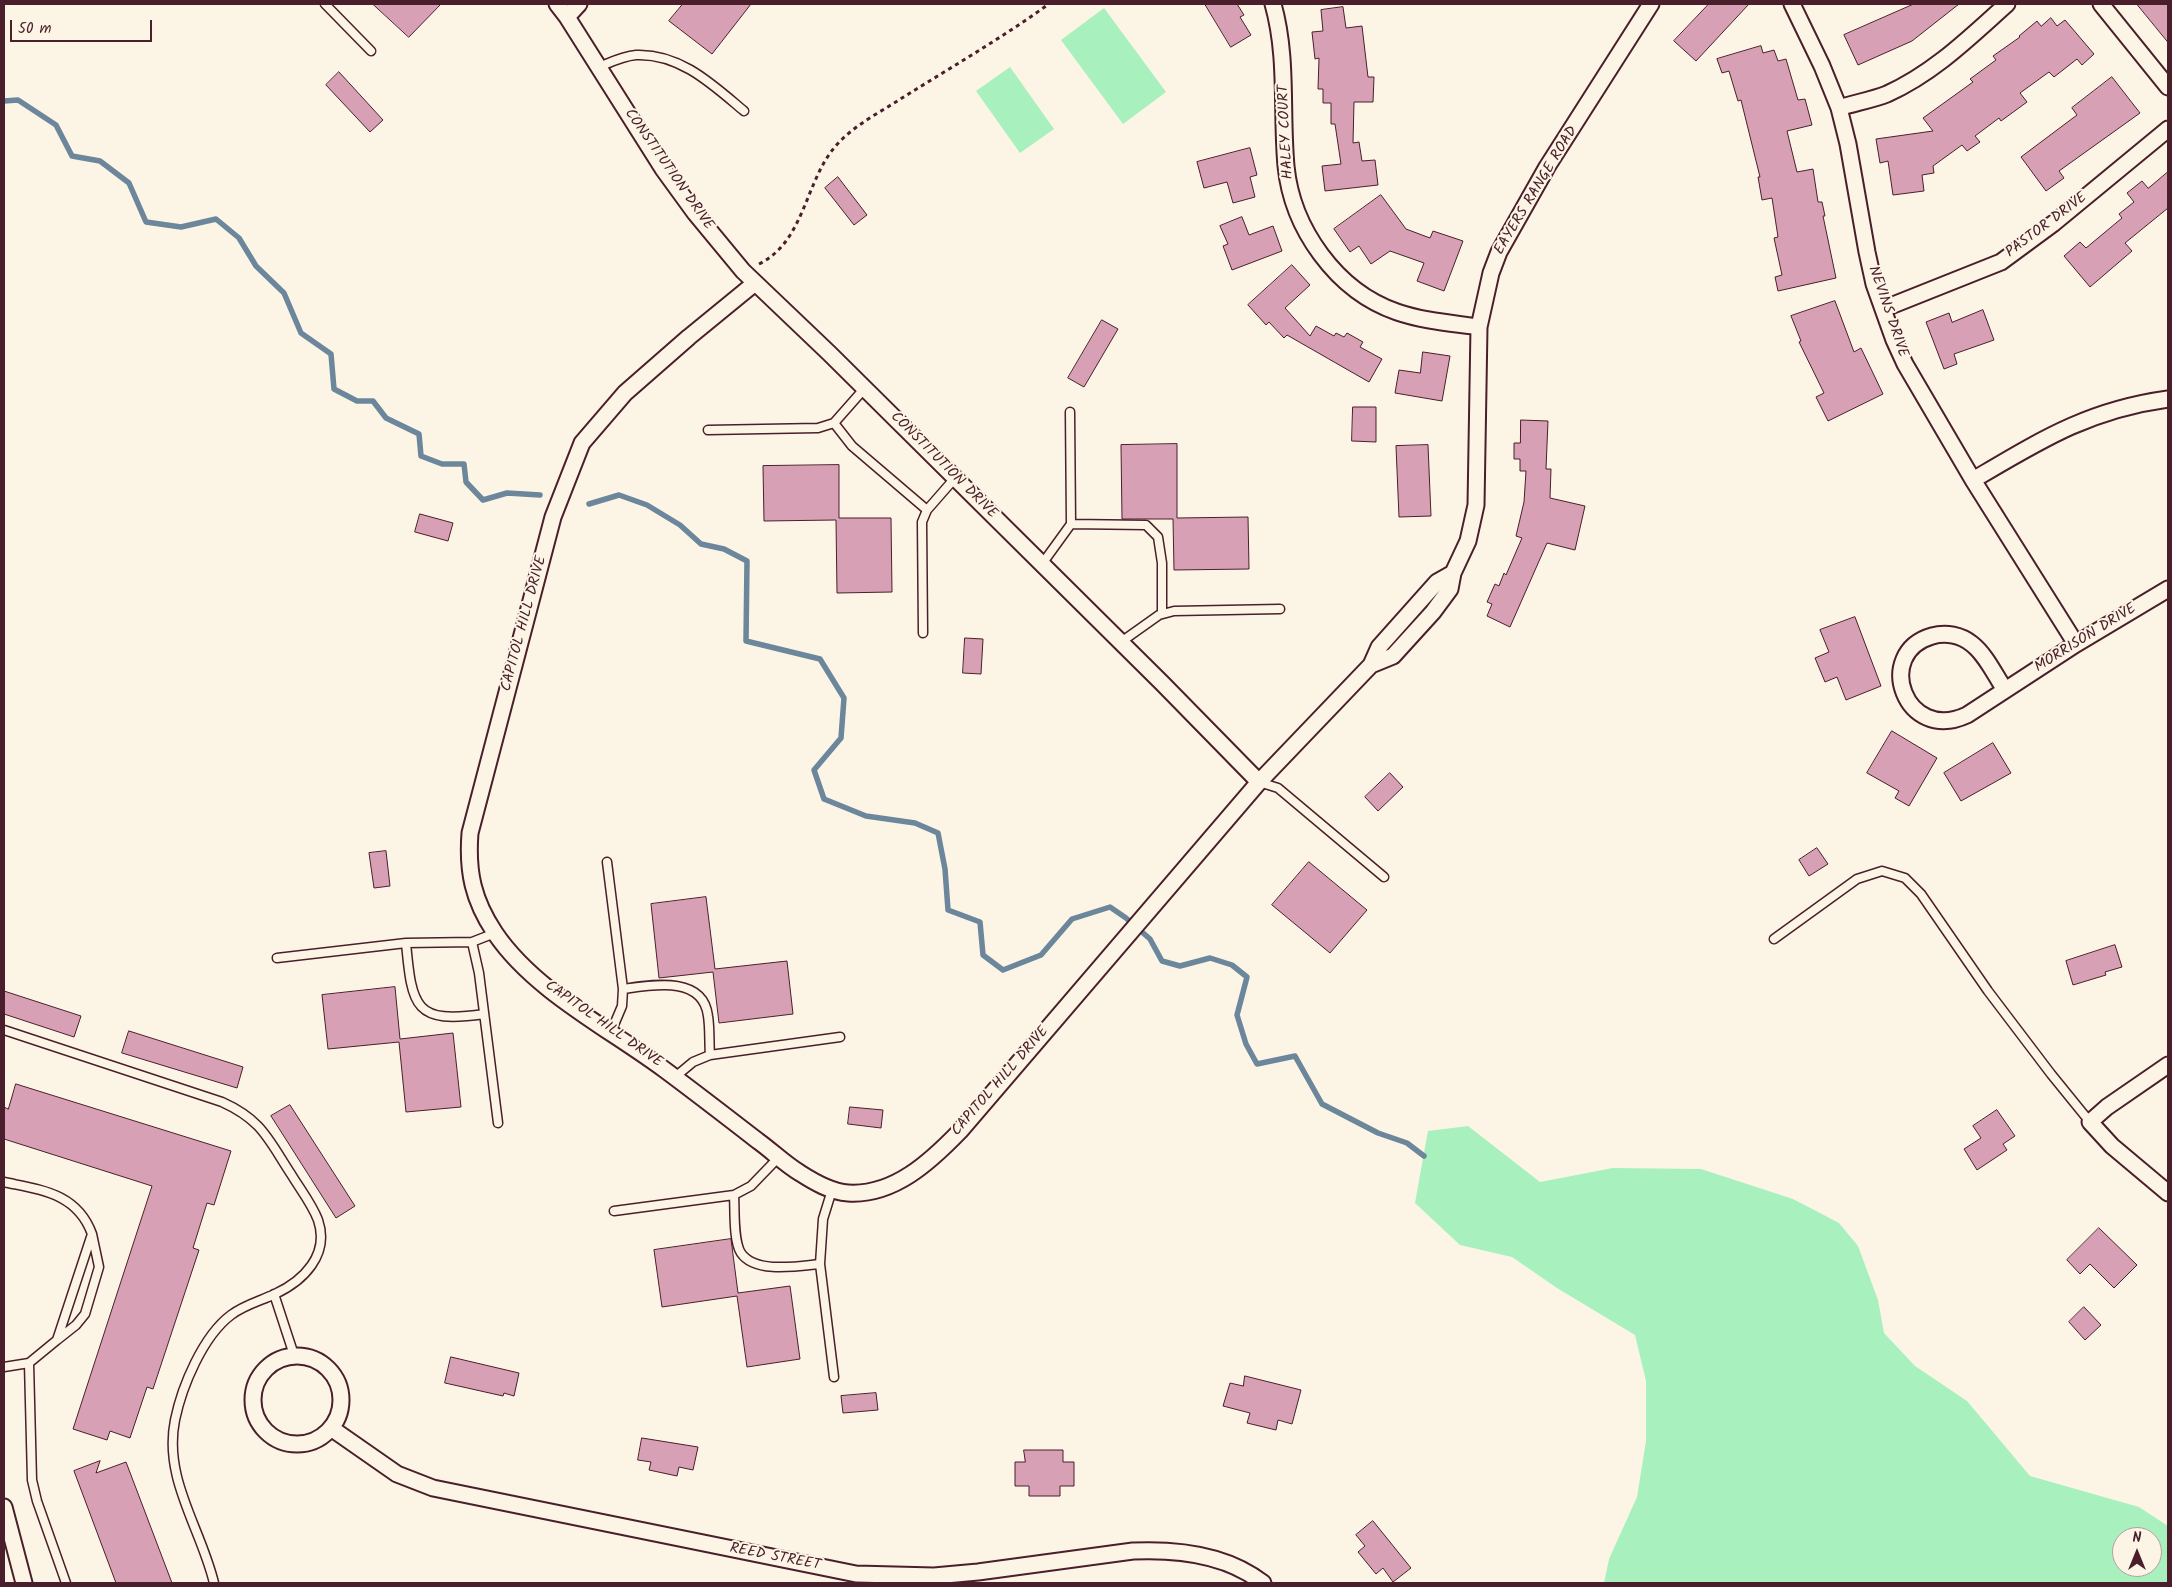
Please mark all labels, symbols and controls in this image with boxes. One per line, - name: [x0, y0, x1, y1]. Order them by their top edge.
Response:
- scale bar: [12, 10, 155, 42]
- text: 50 m: [18, 17, 52, 41]
- street label: HALEY COURT: [1276, 84, 1298, 180]
- street label: CONSTITUTION DRIVE: [619, 106, 717, 234]
- street label: EAYERS RANGE ROAD: [1491, 123, 1583, 259]
- street label: PASTOR DRIVE: [2003, 190, 2091, 262]
- street label: NEVINS DRIVE: [1863, 264, 1911, 360]
- street label: CONSTITUTION DRIVE: [886, 409, 1000, 523]
- street label: CAPITOL HILL DRIVE: [498, 554, 552, 694]
- street label: MORRISON DRIVE: [2032, 601, 2140, 677]
- street label: CAPITOL HILL DRIVE: [541, 978, 665, 1072]
- street label: CAPITOL HILL DRIVE: [949, 1024, 1053, 1140]
- north arrow: [2112, 1527, 2162, 1577]
- text: N: [2133, 1527, 2141, 1549]
- street label: REED STREET: [728, 1540, 822, 1576]

